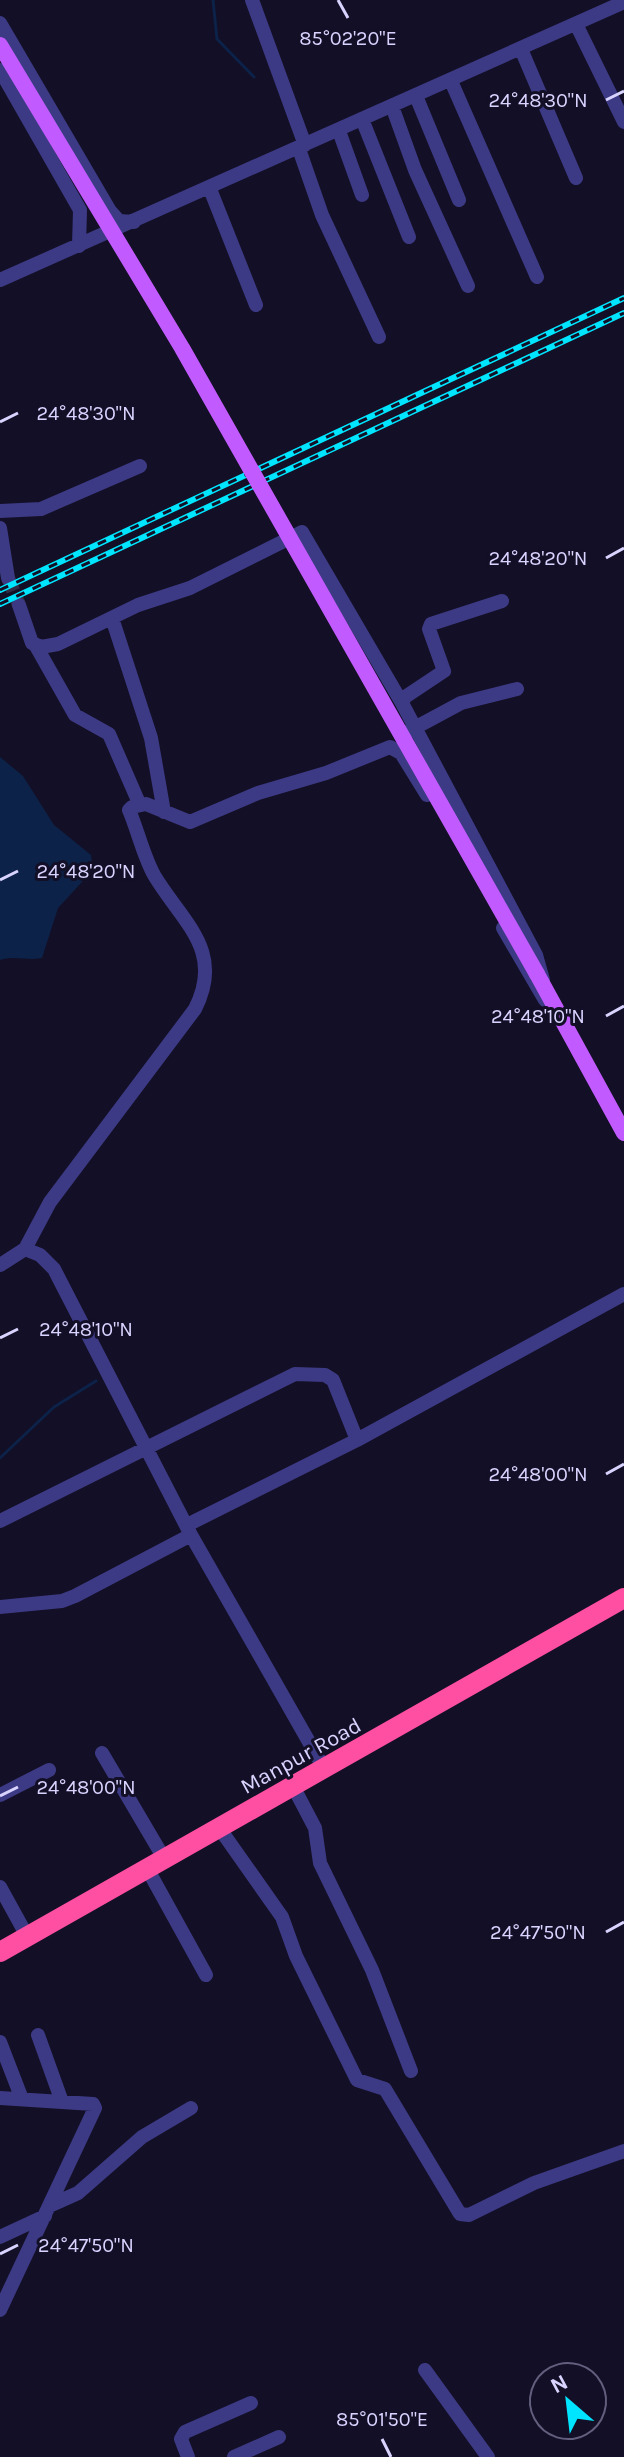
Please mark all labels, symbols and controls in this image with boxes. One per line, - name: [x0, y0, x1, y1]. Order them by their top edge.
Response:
- text: 85°02'20"E: [299, 27, 397, 50]
- text: 24°48'30"N: [488, 89, 588, 112]
- text: 24°48'30"N: [36, 402, 136, 425]
- text: 24°48'20"N: [489, 547, 587, 570]
- text: 24°48'20"N: [37, 860, 135, 883]
- text: 24°48'10"N: [491, 1005, 585, 1028]
- text: 24°48'10"N: [39, 1318, 133, 1341]
- text: 24°48'00"N: [488, 1463, 588, 1486]
- street label: Manpur Road: [236, 1712, 366, 1800]
- text: 24°48'00"N: [36, 1776, 136, 1799]
- text: 24°47'50"N: [490, 1921, 586, 1944]
- text: 24°47'50"N: [38, 2234, 134, 2257]
- north arrow: [528, 2361, 608, 2441]
- text: N: [546, 2369, 572, 2399]
- text: 85°01'50"E: [336, 2408, 428, 2431]

